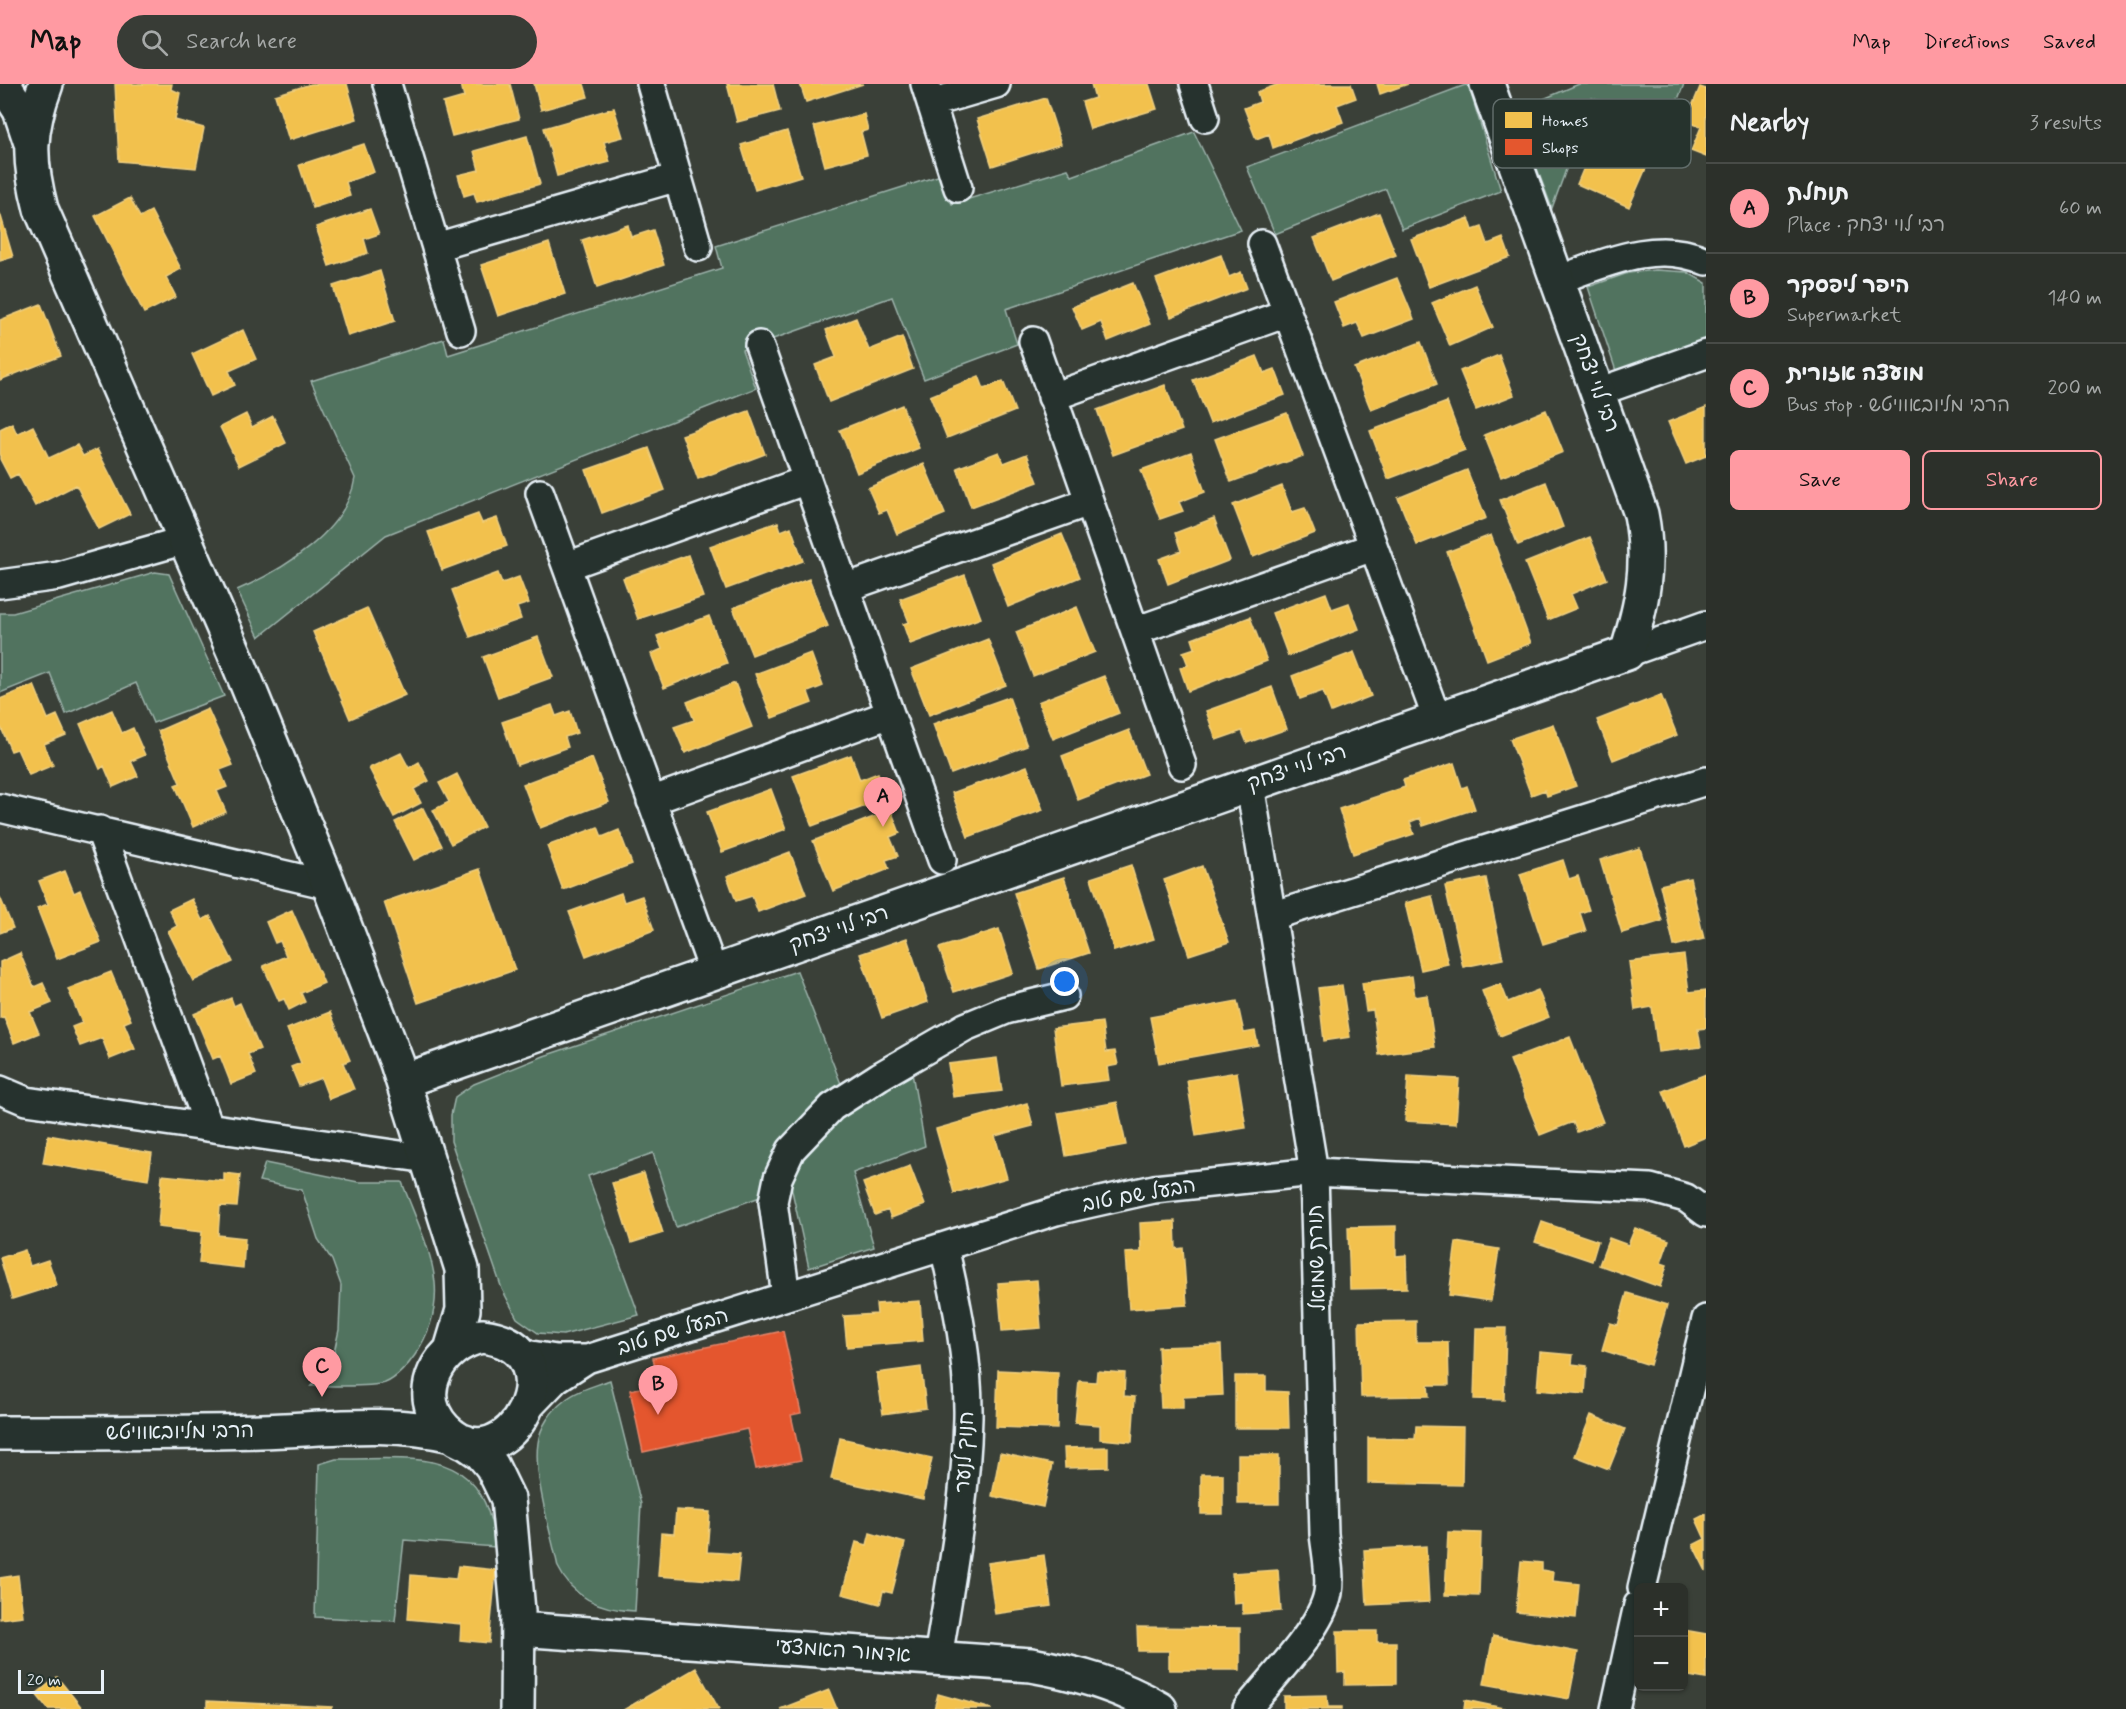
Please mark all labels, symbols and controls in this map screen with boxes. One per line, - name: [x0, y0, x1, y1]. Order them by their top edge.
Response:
- search box: [117, 15, 537, 69]
- text: Map: [30, 24, 81, 61]
- icon: search: [138, 26, 171, 59]
- text: Search here: [186, 28, 297, 56]
- text: Map: [1852, 28, 1891, 56]
- text: Directions: [1924, 28, 2010, 56]
- text: Saved: [2043, 28, 2096, 56]
- legend: [1493, 99, 1691, 168]
- text: Nearby: [1730, 106, 1809, 140]
- text: 3 results: [2030, 110, 2102, 137]
- text: Homes: [1542, 111, 1588, 132]
- text: Shops: [1542, 138, 1579, 159]
- text: תוחלת: [1787, 180, 1849, 208]
- text: A: [1743, 195, 1756, 222]
- text: 60 m: [2059, 195, 2102, 222]
- text: Place · רבי לוי יצחק: [1787, 212, 1945, 239]
- text: היפר ליפסקר: [1787, 272, 1910, 300]
- text: B: [1743, 285, 1756, 312]
- text: 140 m: [2048, 285, 2102, 312]
- text: Supermarket: [1787, 302, 1901, 329]
- street label: רבי לוי יצחק: [1564, 330, 1626, 436]
- text: מועצה אזורית: [1787, 360, 1924, 388]
- text: C: [1742, 375, 1757, 402]
- text: 200 m: [2047, 375, 2102, 402]
- text: Bus stop · הרבי מליובאוויטש: [1787, 392, 2010, 419]
- button: Save: [1730, 450, 1910, 510]
- button: Share: [1922, 450, 2102, 510]
- street label: רבי לוי יצחק: [1243, 738, 1351, 798]
- pin: A: [864, 778, 902, 827]
- street label: רבי לוי יצחק: [785, 899, 893, 959]
- your location: [1050, 967, 1079, 996]
- street label: הבעל שם טוב: [1080, 1171, 1198, 1219]
- street label: תורת שמואל: [1301, 1204, 1333, 1312]
- street label: הבעל שם טוב: [614, 1302, 732, 1362]
- pin: C: [302, 1348, 342, 1397]
- pin: B: [638, 1366, 678, 1415]
- street label: חנוך לנער: [949, 1410, 981, 1494]
- street label: הרבי מליובאוויטש: [106, 1417, 254, 1447]
- map controls: [1634, 1583, 1688, 1691]
- button: +: [1634, 1583, 1688, 1637]
- street label: אדמור האמצעי: [774, 1632, 912, 1670]
- button: −: [1634, 1637, 1688, 1691]
- scale bar: [18, 1667, 104, 1694]
- text: 20 m: [27, 1670, 61, 1691]

